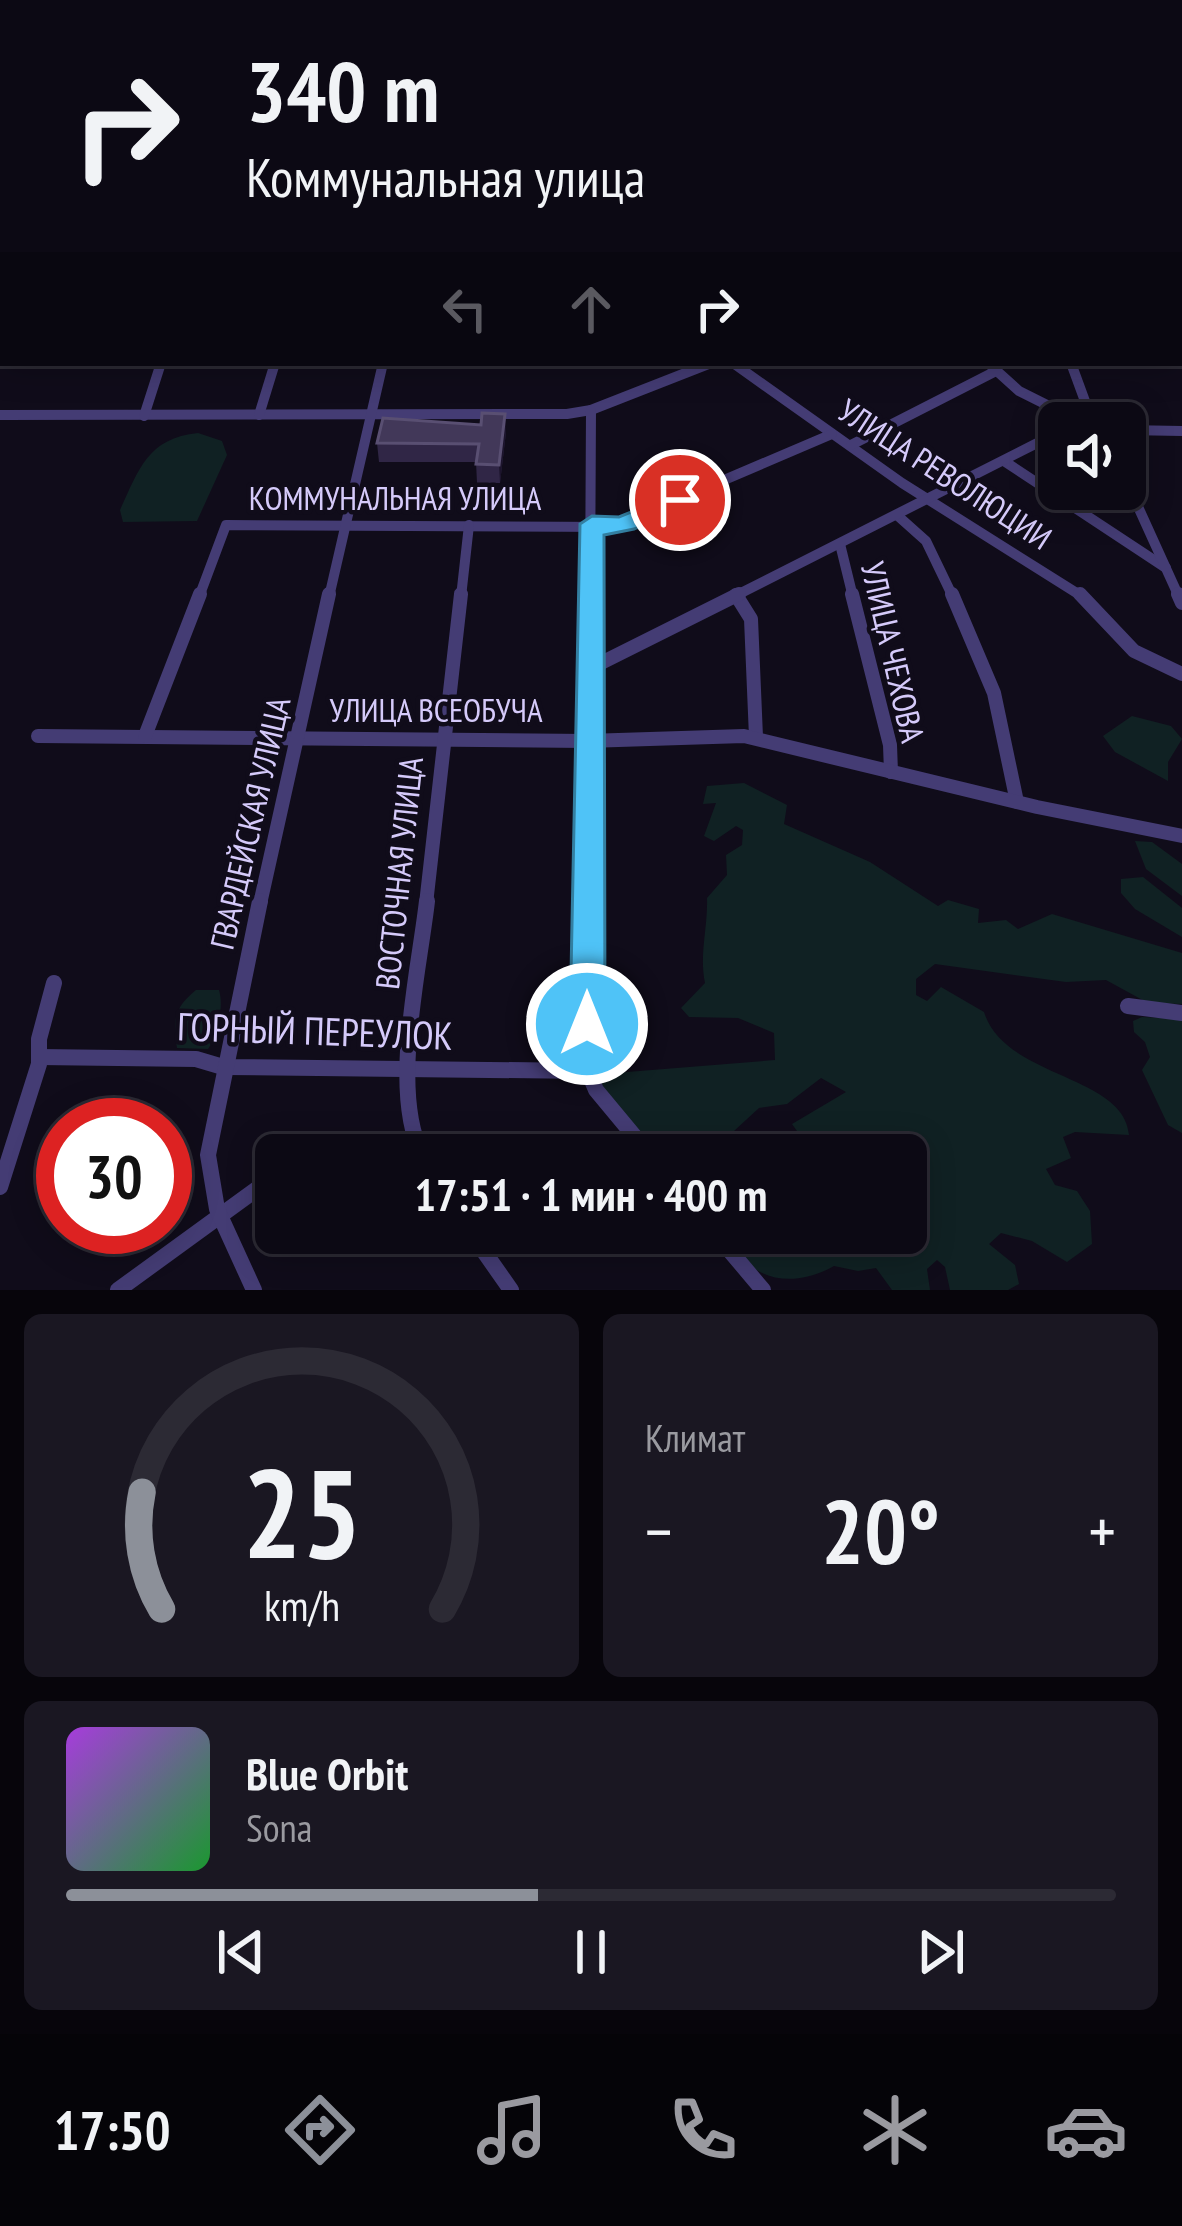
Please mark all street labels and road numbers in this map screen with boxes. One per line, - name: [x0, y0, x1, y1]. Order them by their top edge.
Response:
- street label: УЛИЦА РЕВОЛЮЦИИ: [830, 389, 1060, 559]
- street label: КОММУНАЛЬНАЯ УЛИЦА: [249, 476, 542, 519]
- street label: УЛИЦА ЧЕХОВА: [852, 557, 935, 747]
- street label: УЛИЦА ВСЕОБУЧА: [329, 688, 543, 731]
- street label: ГВАРДЕЙСКАЯ УЛИЦА: [200, 692, 300, 953]
- street label: ВОСТОЧНАЯ УЛИЦА: [365, 754, 432, 991]
- street label: ГОРНЫЙ ПЕРЕУЛОК: [176, 1000, 454, 1061]

